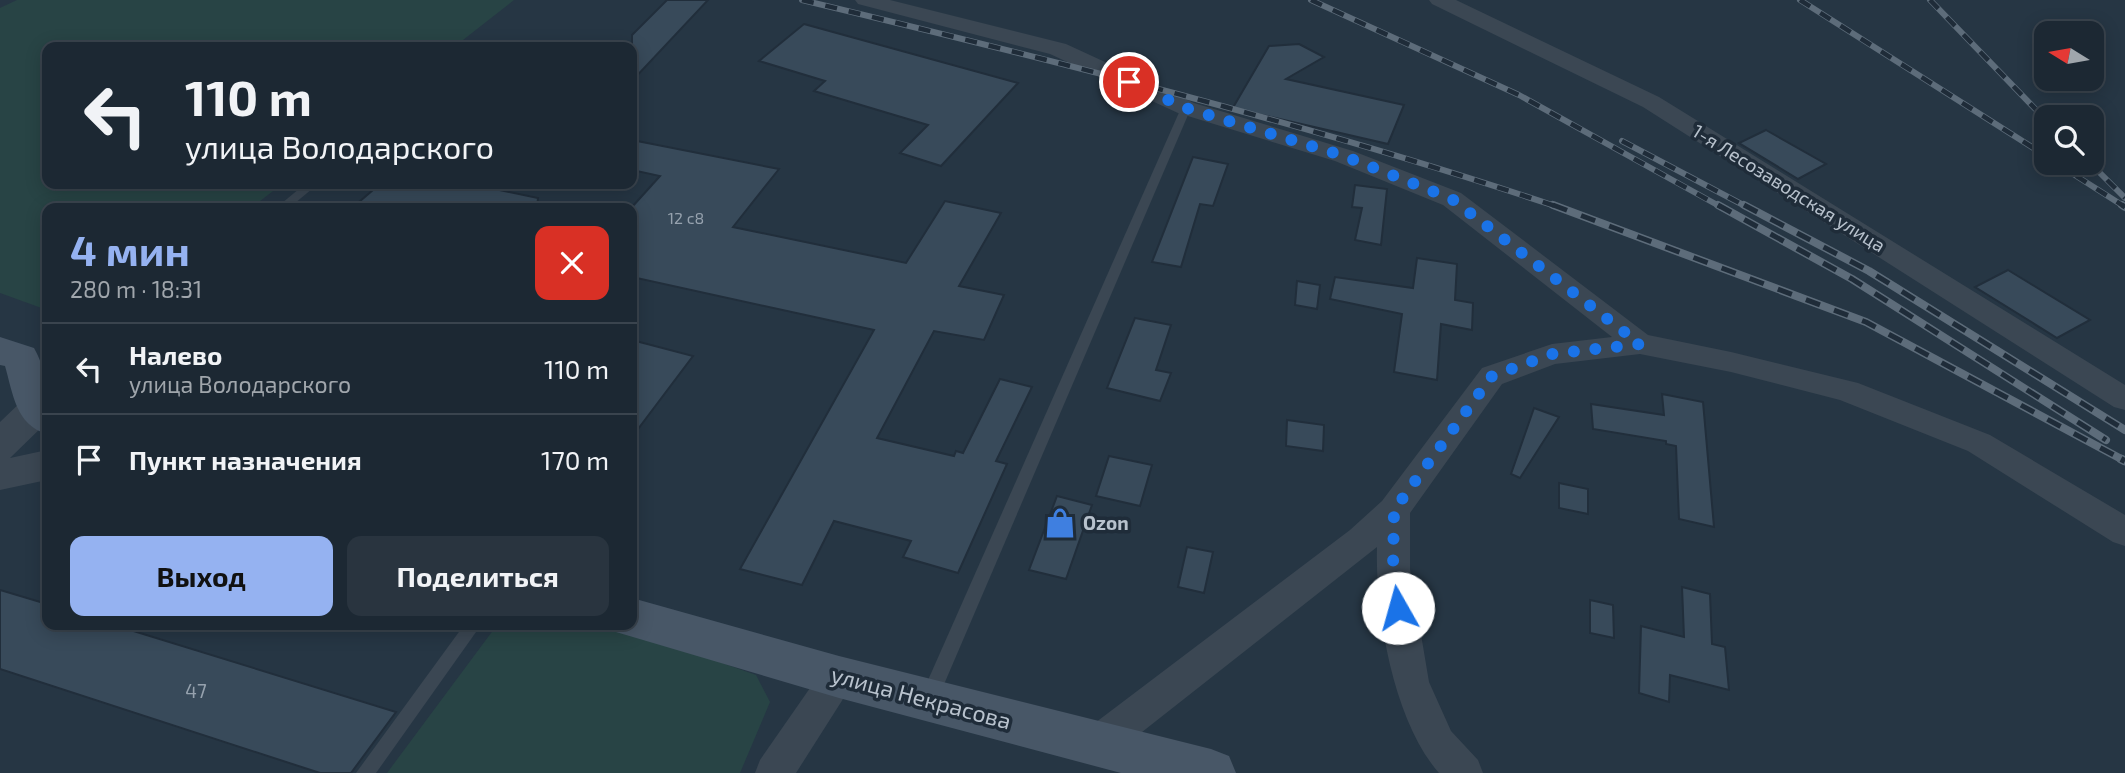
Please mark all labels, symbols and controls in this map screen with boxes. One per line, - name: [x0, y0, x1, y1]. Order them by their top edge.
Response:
- north arrow: [2034, 21, 2104, 91]
- map controls: [2034, 21, 2104, 175]
- pin: [1099, 52, 1159, 112]
- icon: arrive: [1110, 63, 1148, 101]
- text: 110 m: [185, 67, 312, 126]
- icon: left: [70, 70, 161, 161]
- button: search: [2034, 105, 2104, 175]
- street label: 1-я Лесозаводская улица: [1688, 119, 1890, 257]
- text: улица Володарского: [185, 127, 494, 165]
- house number: 12 с8: [668, 208, 704, 227]
- text: 4 мин: [70, 224, 190, 274]
- button: close: [535, 226, 609, 300]
- text: 280 m · 18:31: [70, 275, 202, 303]
- text: Налево: [129, 339, 222, 370]
- icon: left: [70, 350, 108, 388]
- text: 110 m: [544, 353, 609, 384]
- text: улица Володарского: [129, 370, 351, 398]
- icon: arrive: [70, 441, 108, 479]
- text: Пункт назначения: [129, 444, 362, 475]
- text: 170 m: [541, 444, 609, 475]
- shop icon: Ozon: [1043, 506, 1077, 540]
- place label: Ozon: [1083, 511, 1129, 534]
- button: Выход: [70, 536, 333, 616]
- button: Поделиться: [347, 536, 609, 616]
- position arrow: [1361, 571, 1435, 645]
- street label: улица Некрасова: [828, 660, 1014, 736]
- house number: 47: [185, 679, 207, 702]

